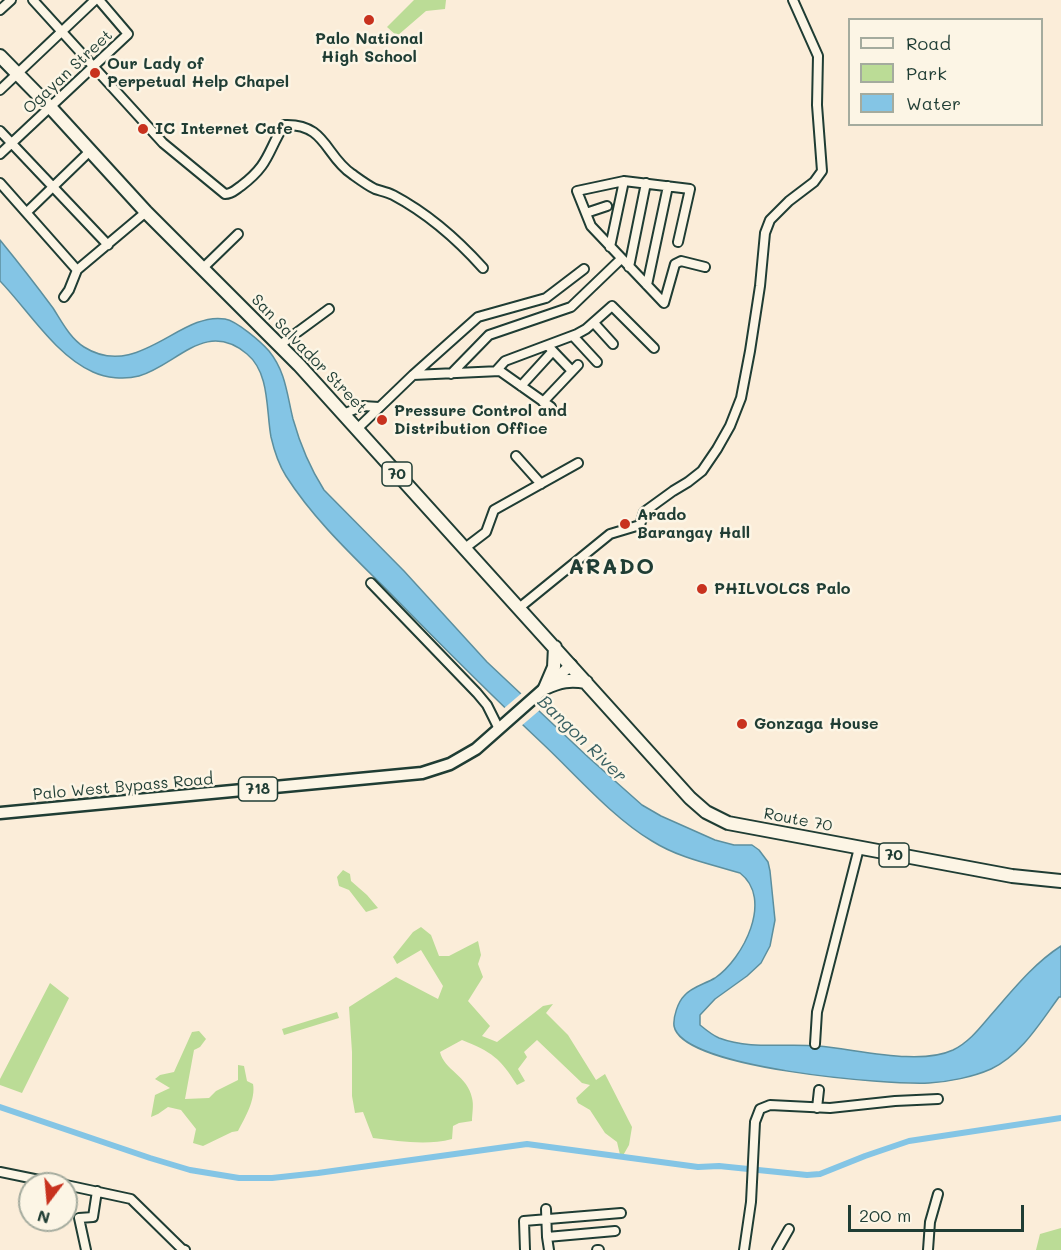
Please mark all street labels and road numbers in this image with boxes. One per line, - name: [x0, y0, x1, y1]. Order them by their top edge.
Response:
- street label: Ogayan Street: [19, 26, 117, 118]
- street label: San Salvador Street: [247, 290, 371, 418]
- road number: 70: [382, 462, 412, 486]
- street label: Palo West Bypass Road: [32, 770, 214, 804]
- road number: 718: [238, 777, 278, 801]
- street label: Route 70: [762, 804, 834, 836]
- road number: 70: [879, 843, 909, 867]

